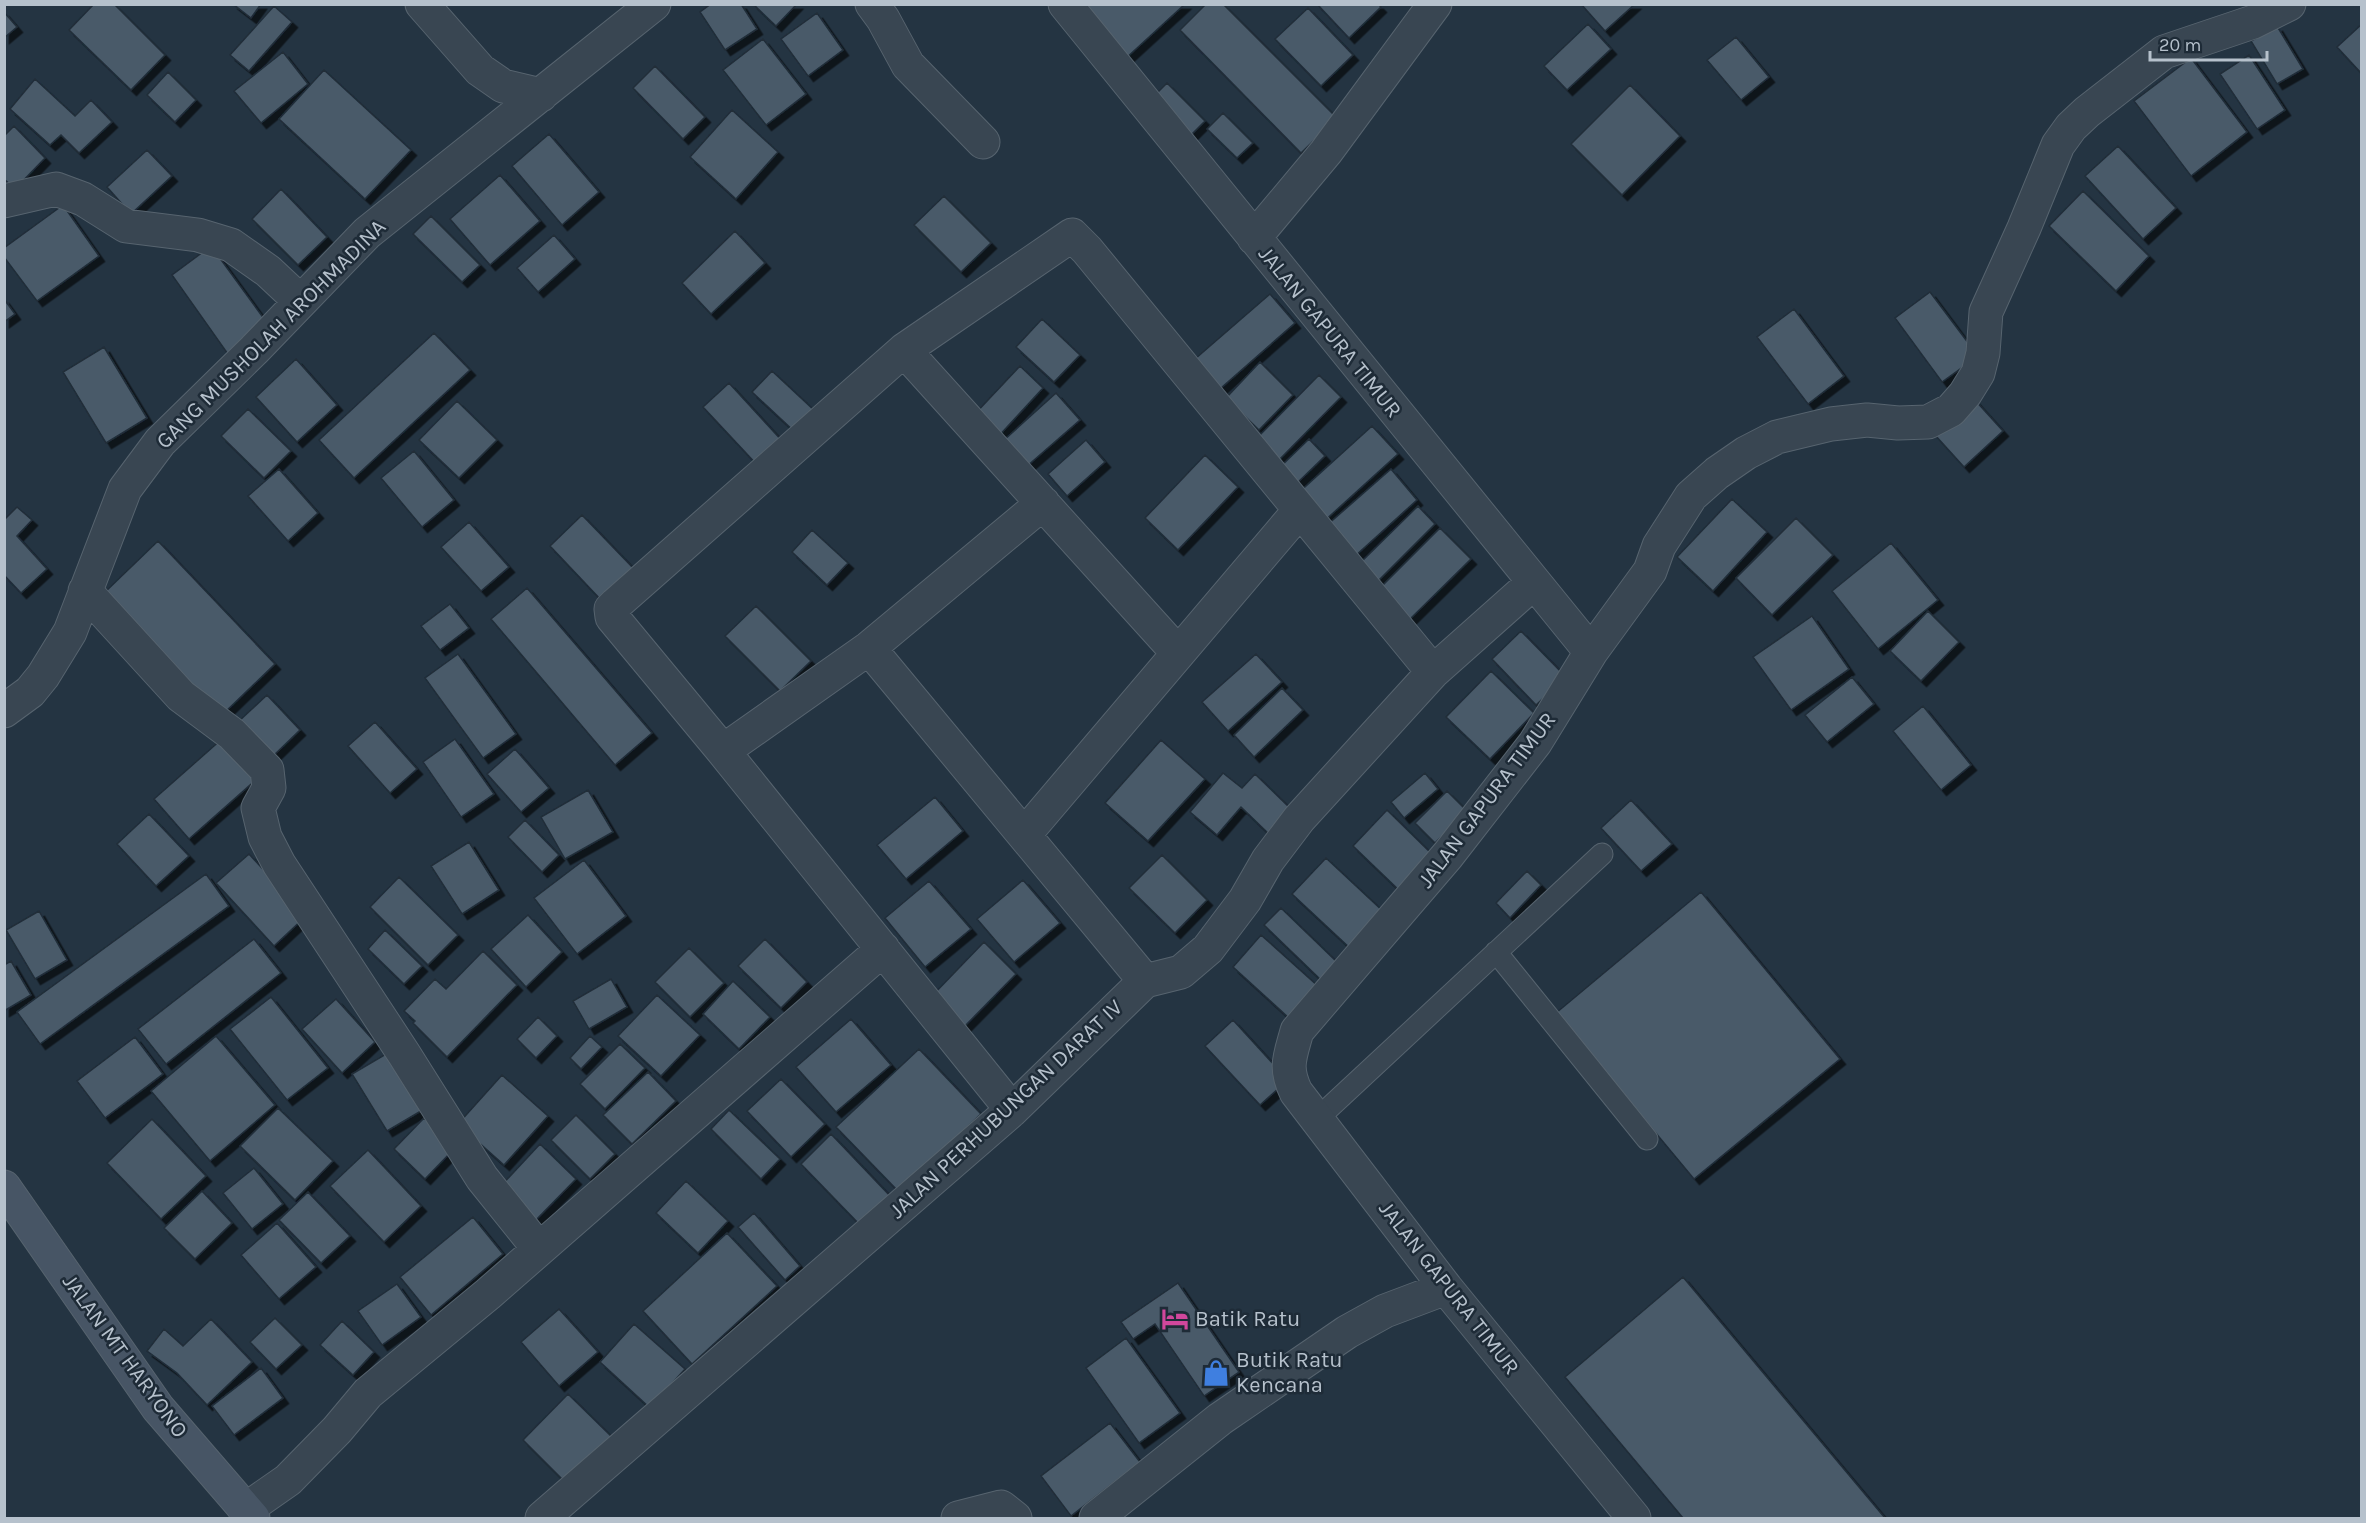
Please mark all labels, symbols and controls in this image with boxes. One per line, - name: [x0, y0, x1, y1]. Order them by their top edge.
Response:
- scale bar: [2150, 24, 2267, 62]
- text: 20 m: [2159, 34, 2201, 56]
- street label: GANG MUSHOLAH AROHMADINA: [151, 214, 391, 454]
- street label: JALAN GAPURA TIMUR: [1253, 241, 1407, 423]
- street label: JALAN GAPURA TIMUR: [1413, 707, 1561, 893]
- street label: JALAN PERHUBUNGAN DARAT IV: [884, 994, 1128, 1224]
- street label: JALAN GAPURA TIMUR: [1373, 1196, 1525, 1380]
- street label: JALAN MT HARYONO: [57, 1269, 193, 1443]
- hotel icon: Batik Ratu: [1160, 1304, 1190, 1334]
- place label: Batik Ratu: [1195, 1306, 1300, 1332]
- place label: Butik Ratu Kencana: [1236, 1347, 1343, 1398]
- shop icon: Butik Ratu Kencana: [1201, 1358, 1231, 1388]

